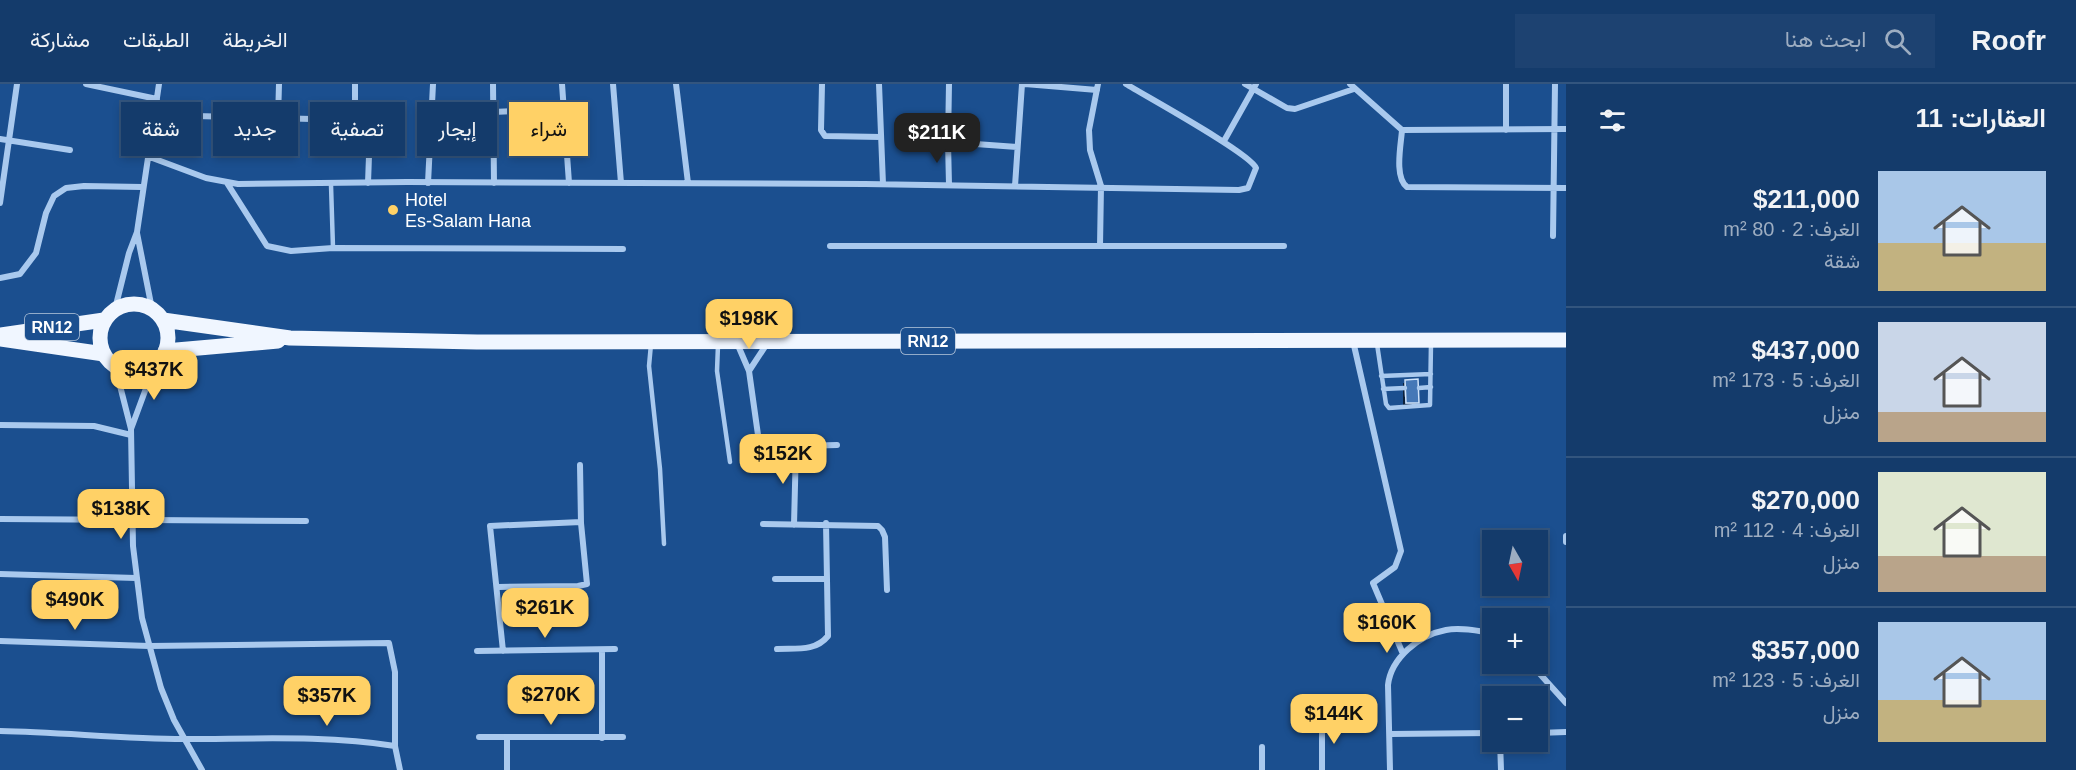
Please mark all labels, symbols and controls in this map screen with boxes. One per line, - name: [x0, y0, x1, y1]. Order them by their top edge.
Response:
- search box: [1515, 14, 1935, 68]
- icon: search: [1881, 25, 1914, 58]
- text: Roofr: [1971, 25, 2046, 56]
- text: ابحث هنا: [1785, 27, 1866, 52]
- text: مشاركة: [30, 28, 90, 51]
- text: الطبقات: [123, 28, 190, 51]
- text: الخريطة: [223, 28, 288, 51]
- chip: شقة: [121, 102, 201, 156]
- chip: جديد: [213, 102, 298, 156]
- chip: تصفية: [310, 102, 405, 156]
- chip: إيجار: [417, 102, 497, 156]
- chip: شراء: [509, 102, 588, 156]
- text: العقارات: 11: [1915, 103, 2046, 133]
- icon: filters: [1596, 104, 1629, 137]
- pin: $211K: [895, 113, 979, 164]
- text: $211K: [908, 121, 966, 143]
- text: $211,000: [1753, 184, 1860, 214]
- place label: Hotel Es-Salam Hana: [405, 190, 532, 231]
- icon: home: [1926, 195, 1998, 267]
- marker: Hotel Es-Salam Hana: [386, 203, 400, 217]
- text: الغرف: 2 · 80 m²: [1723, 218, 1860, 240]
- text: شقة: [1824, 250, 1860, 272]
- pin: $198K: [707, 299, 791, 350]
- text: $198K: [720, 307, 778, 329]
- road number: RN12: [25, 314, 79, 340]
- road number: RN12: [901, 328, 955, 354]
- text: $437,000: [1752, 335, 1860, 365]
- icon: home: [1926, 346, 1998, 418]
- pin: $437K: [112, 350, 196, 401]
- text: $437K: [125, 358, 183, 380]
- text: الغرف: 5 · 173 m²: [1712, 369, 1860, 391]
- text: منزل: [1823, 401, 1860, 423]
- pin: $152K: [741, 434, 825, 485]
- text: $152K: [754, 442, 812, 464]
- text: $270,000: [1752, 485, 1860, 515]
- pin: $138K: [79, 489, 163, 540]
- icon: home: [1926, 496, 1998, 568]
- text: $138K: [92, 497, 150, 519]
- text: الغرف: 4 · 112 m²: [1714, 519, 1860, 541]
- north arrow: [1482, 530, 1548, 596]
- map controls: [1482, 530, 1548, 752]
- text: منزل: [1823, 551, 1860, 573]
- pin: $490K: [33, 580, 117, 631]
- text: $490K: [46, 588, 104, 610]
- pin: $261K: [503, 588, 587, 639]
- text: $261K: [516, 596, 574, 618]
- pin: $160K: [1345, 603, 1429, 654]
- button: +: [1482, 608, 1548, 674]
- text: $160K: [1358, 611, 1416, 633]
- text: $357,000: [1752, 635, 1860, 665]
- icon: home: [1926, 646, 1998, 718]
- text: الغرف: 5 · 123 m²: [1712, 669, 1860, 691]
- pin: $270K: [509, 675, 593, 726]
- pin: $357K: [285, 676, 369, 727]
- text: $270K: [522, 683, 580, 705]
- text: $357K: [298, 684, 356, 706]
- button: −: [1482, 686, 1548, 752]
- pin: $144K: [1292, 694, 1376, 745]
- text: منزل: [1823, 701, 1860, 723]
- text: $144K: [1305, 702, 1363, 724]

